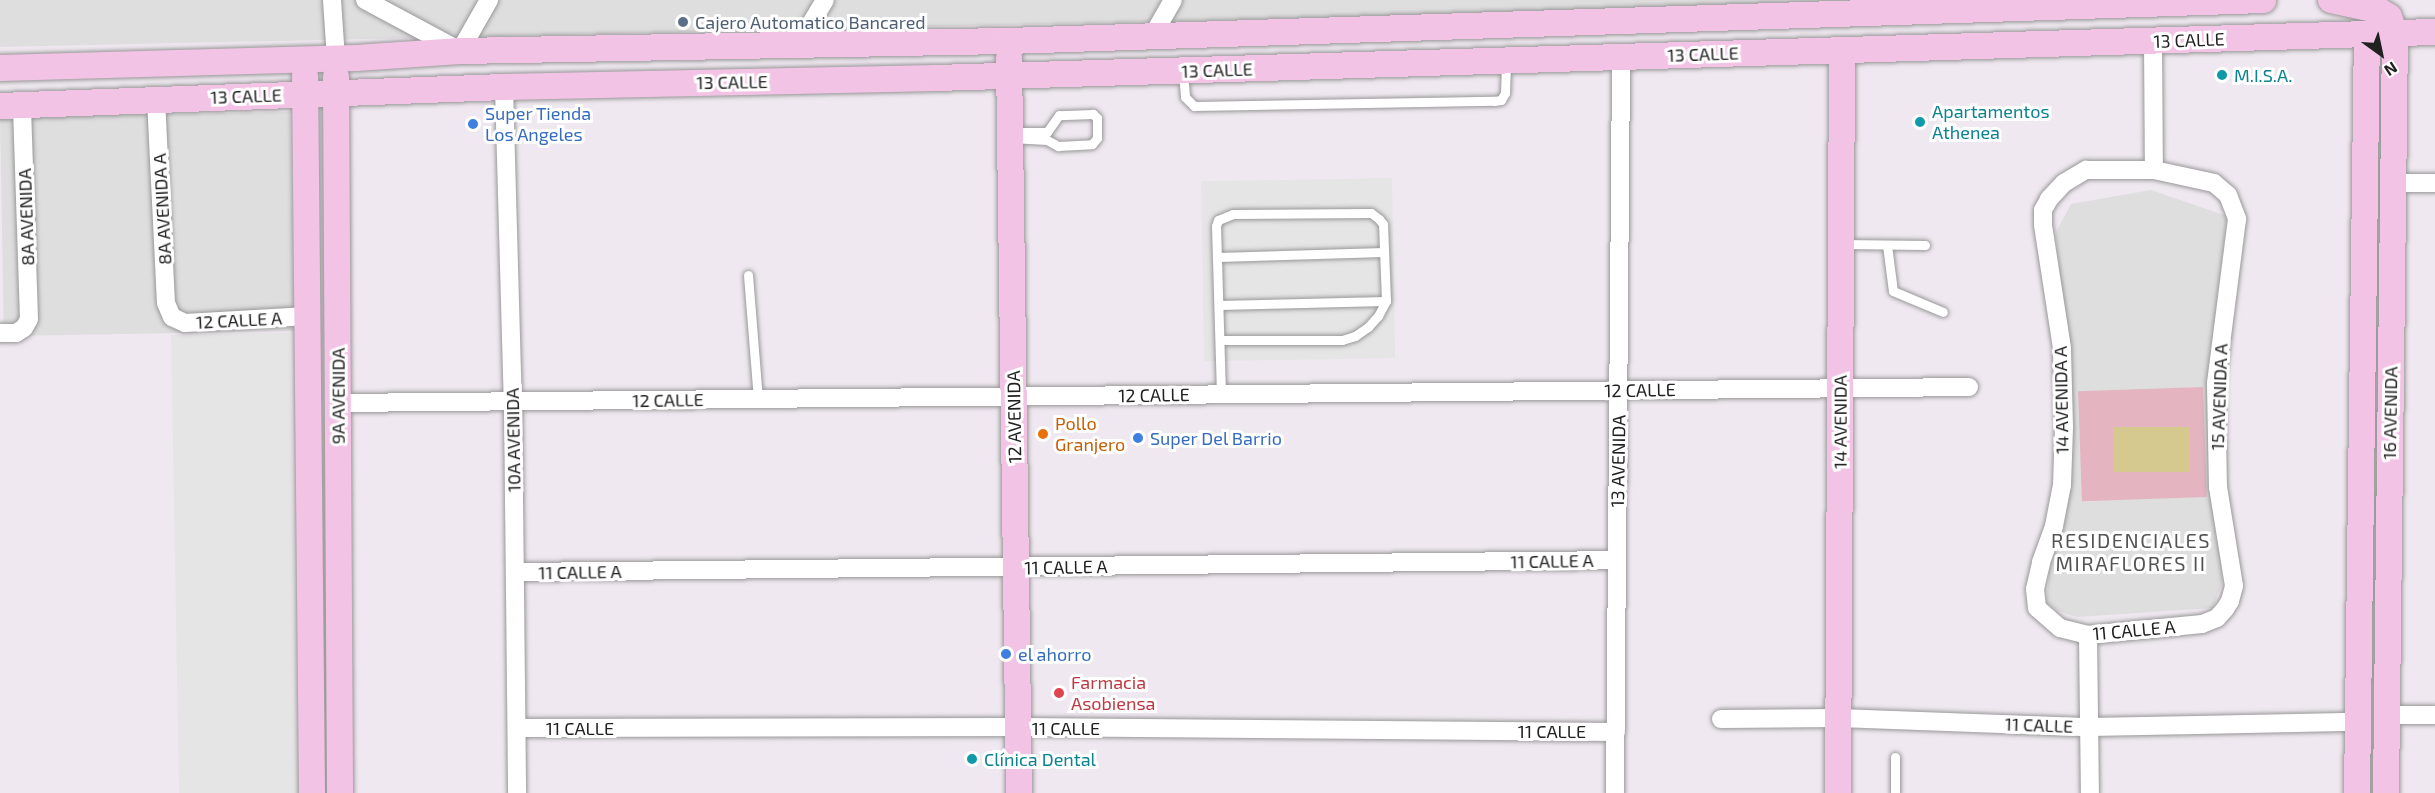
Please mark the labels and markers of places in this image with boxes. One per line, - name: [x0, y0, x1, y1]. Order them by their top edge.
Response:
- place label: Cajero Automatico Bancared: [695, 11, 926, 33]
- marker: Cajero Automatico Bancared: [676, 15, 690, 29]
- place label: M.I.S.A.: [2234, 64, 2292, 86]
- marker: M.I.S.A.: [2215, 68, 2229, 82]
- place label: Apartamentos Athenea: [1932, 101, 2050, 144]
- place label: Super Tienda Los Angeles: [485, 103, 592, 146]
- marker: Apartamentos Athenea: [1913, 115, 1927, 129]
- marker: Super Tienda Los Angeles: [466, 117, 480, 131]
- place label: Pollo Granjero: [1055, 413, 1125, 456]
- marker: Pollo Granjero: [1036, 427, 1050, 441]
- place label: Super Del Barrio: [1150, 427, 1283, 449]
- marker: Super Del Barrio: [1131, 431, 1145, 445]
- place label: el ahorro: [1018, 643, 1092, 665]
- marker: el ahorro: [999, 647, 1013, 661]
- place label: Farmacia Asobiensa: [1071, 672, 1155, 714]
- marker: Farmacia Asobiensa: [1052, 686, 1066, 700]
- place label: Clínica Dental: [984, 748, 1096, 770]
- marker: Clínica Dental: [965, 752, 979, 766]

